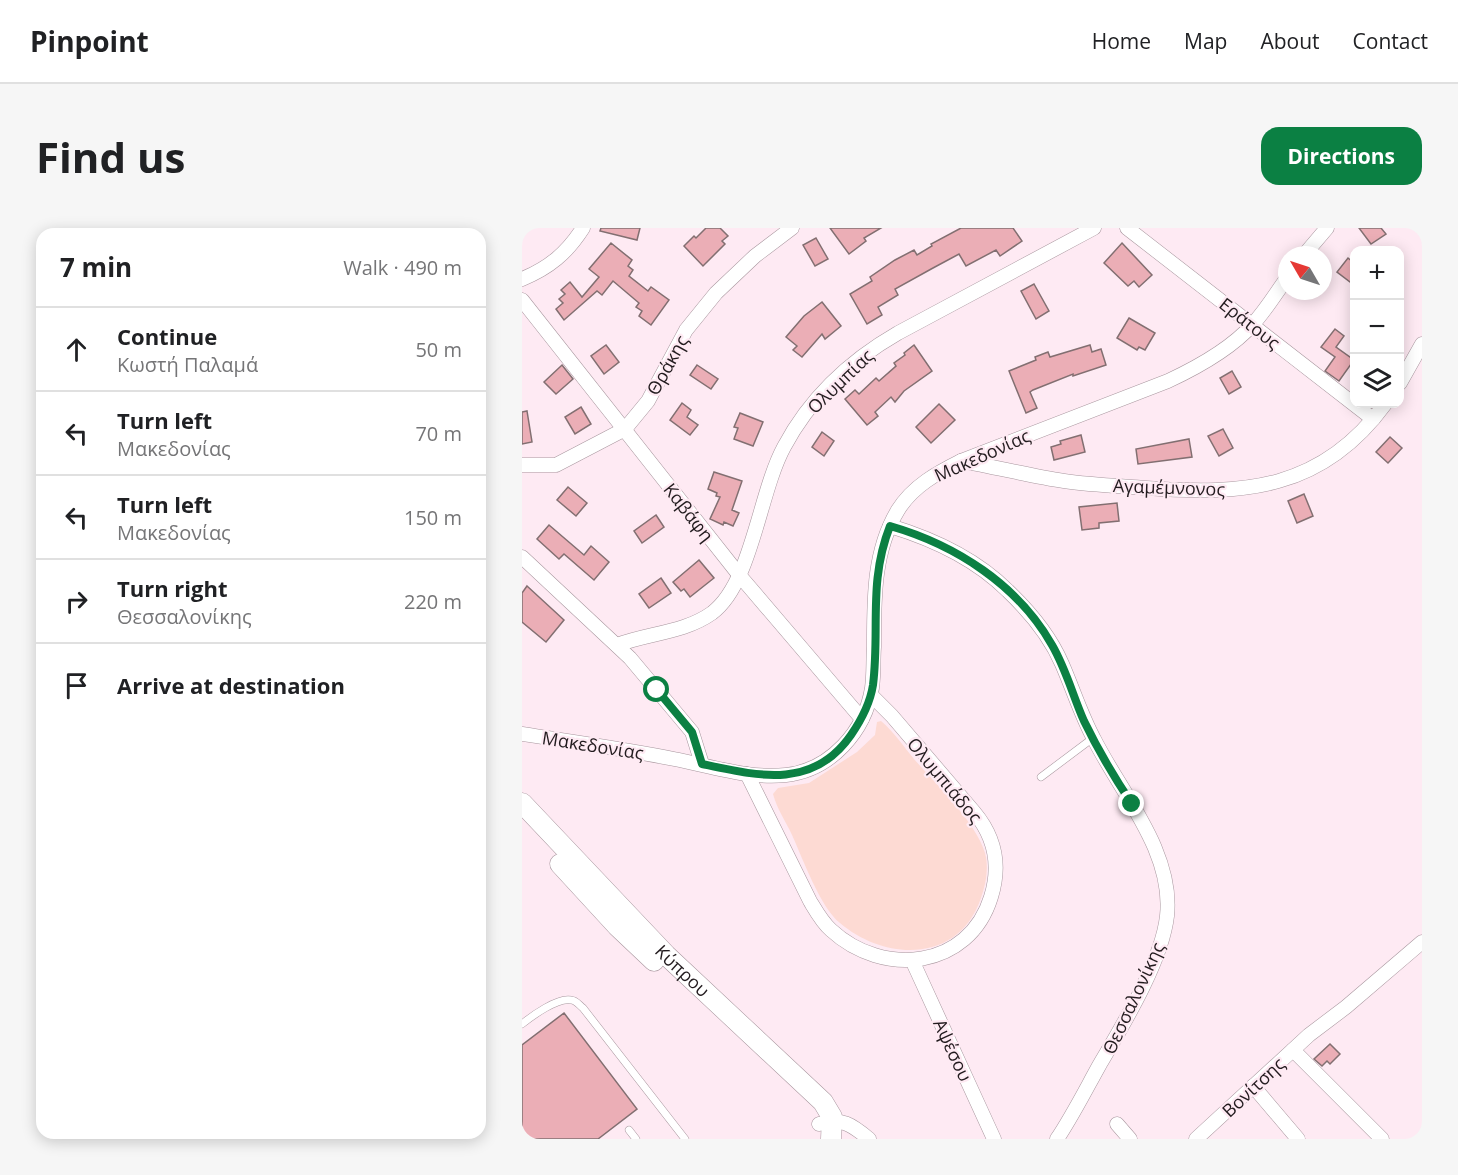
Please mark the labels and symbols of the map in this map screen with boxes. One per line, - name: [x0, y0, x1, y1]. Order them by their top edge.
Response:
- north arrow: [1278, 246, 1332, 300]
- street label: Εράτους: [1215, 292, 1286, 354]
- street label: Θράκης: [641, 330, 693, 399]
- street label: Ολυμπίας: [802, 343, 878, 419]
- street label: Μακεδονίας: [930, 423, 1034, 487]
- street label: Αγαμέμνονος: [1112, 473, 1226, 501]
- street label: Καβάφη: [659, 478, 719, 546]
- route start: [643, 676, 669, 702]
- street label: Μακεδονίας: [541, 725, 646, 765]
- street label: Ολυμπιάδος: [902, 732, 988, 828]
- route end: [1118, 790, 1144, 816]
- street label: Θεσσαλονίκης: [1097, 938, 1170, 1058]
- street label: Κύπρου: [650, 939, 715, 1002]
- street label: Αψέσου: [928, 1015, 978, 1085]
- street label: Βονίτσης: [1216, 1052, 1290, 1122]

